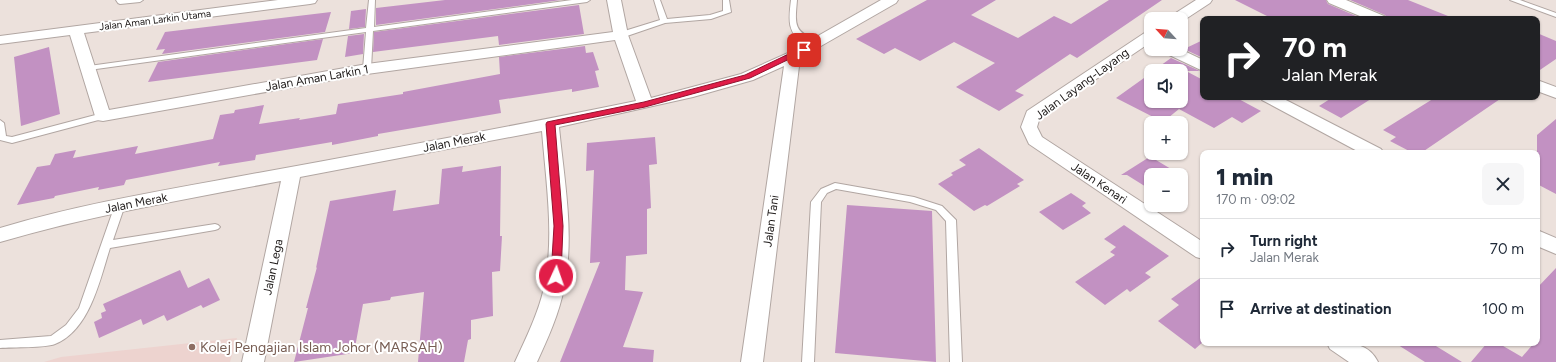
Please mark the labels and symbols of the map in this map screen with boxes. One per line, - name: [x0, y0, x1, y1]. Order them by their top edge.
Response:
- street label: Jalan Aman Larkin Utama: [98, 7, 212, 33]
- north arrow: [1144, 12, 1188, 56]
- pin: [787, 33, 821, 67]
- street label: Jalan Layang-Layang: [1032, 45, 1132, 123]
- street label: Jalan Aman Larkin 1: [264, 62, 370, 94]
- street label: Jalan Merak: [422, 129, 487, 155]
- street label: Jalan Kenari: [1068, 159, 1130, 207]
- street label: Jalan Merak: [104, 190, 169, 216]
- street label: Jalan Tani: [760, 194, 782, 248]
- street label: Jalan Lega: [260, 238, 286, 296]
- position arrow: [535, 255, 577, 297]
- place label: Kolej Pengajian Islam Johor (MARSAH): [200, 339, 443, 356]
- marker: Kolej Pengajian Islam Johor (MARSAH): [187, 342, 197, 352]

